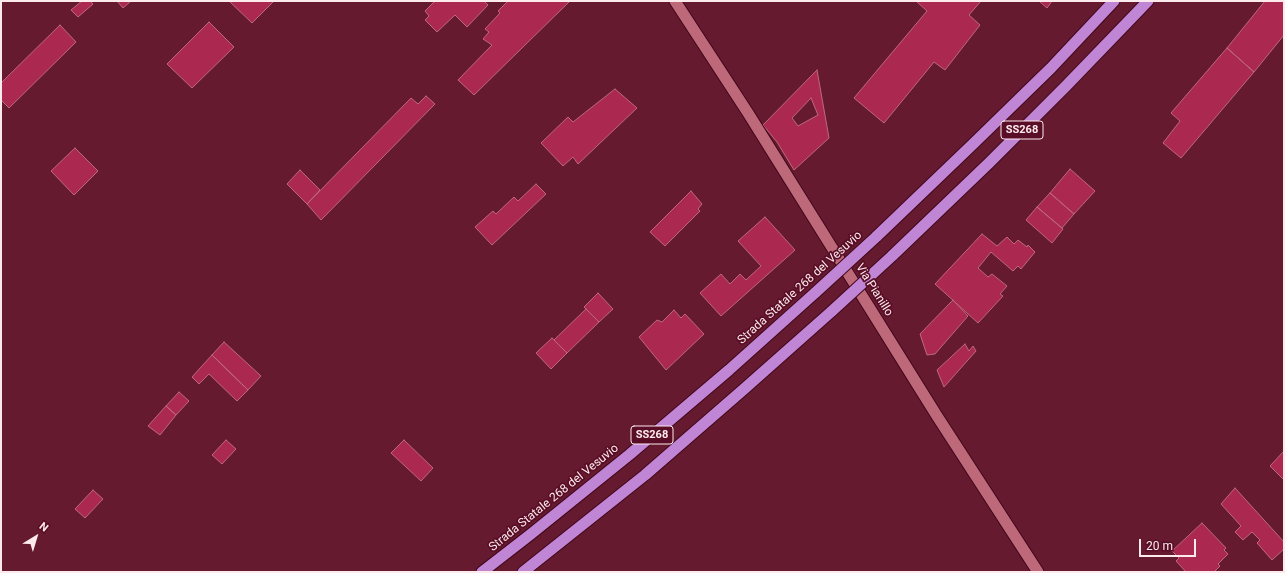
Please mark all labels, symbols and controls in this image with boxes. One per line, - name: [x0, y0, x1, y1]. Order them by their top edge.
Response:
- road number: SS268: [1001, 121, 1043, 139]
- street label: Strada Statale 268 del Vesuvio: [735, 228, 865, 348]
- street label: Via Pianillo: [852, 261, 896, 319]
- road number: SS268: [631, 426, 673, 444]
- street label: Strada Statale 268 del Vesuvio: [486, 441, 622, 555]
- north arrow: [16, 517, 56, 557]
- text: N: [37, 520, 51, 535]
- scale bar: [1141, 531, 1198, 557]
- text: 20 m: [1146, 539, 1173, 553]

